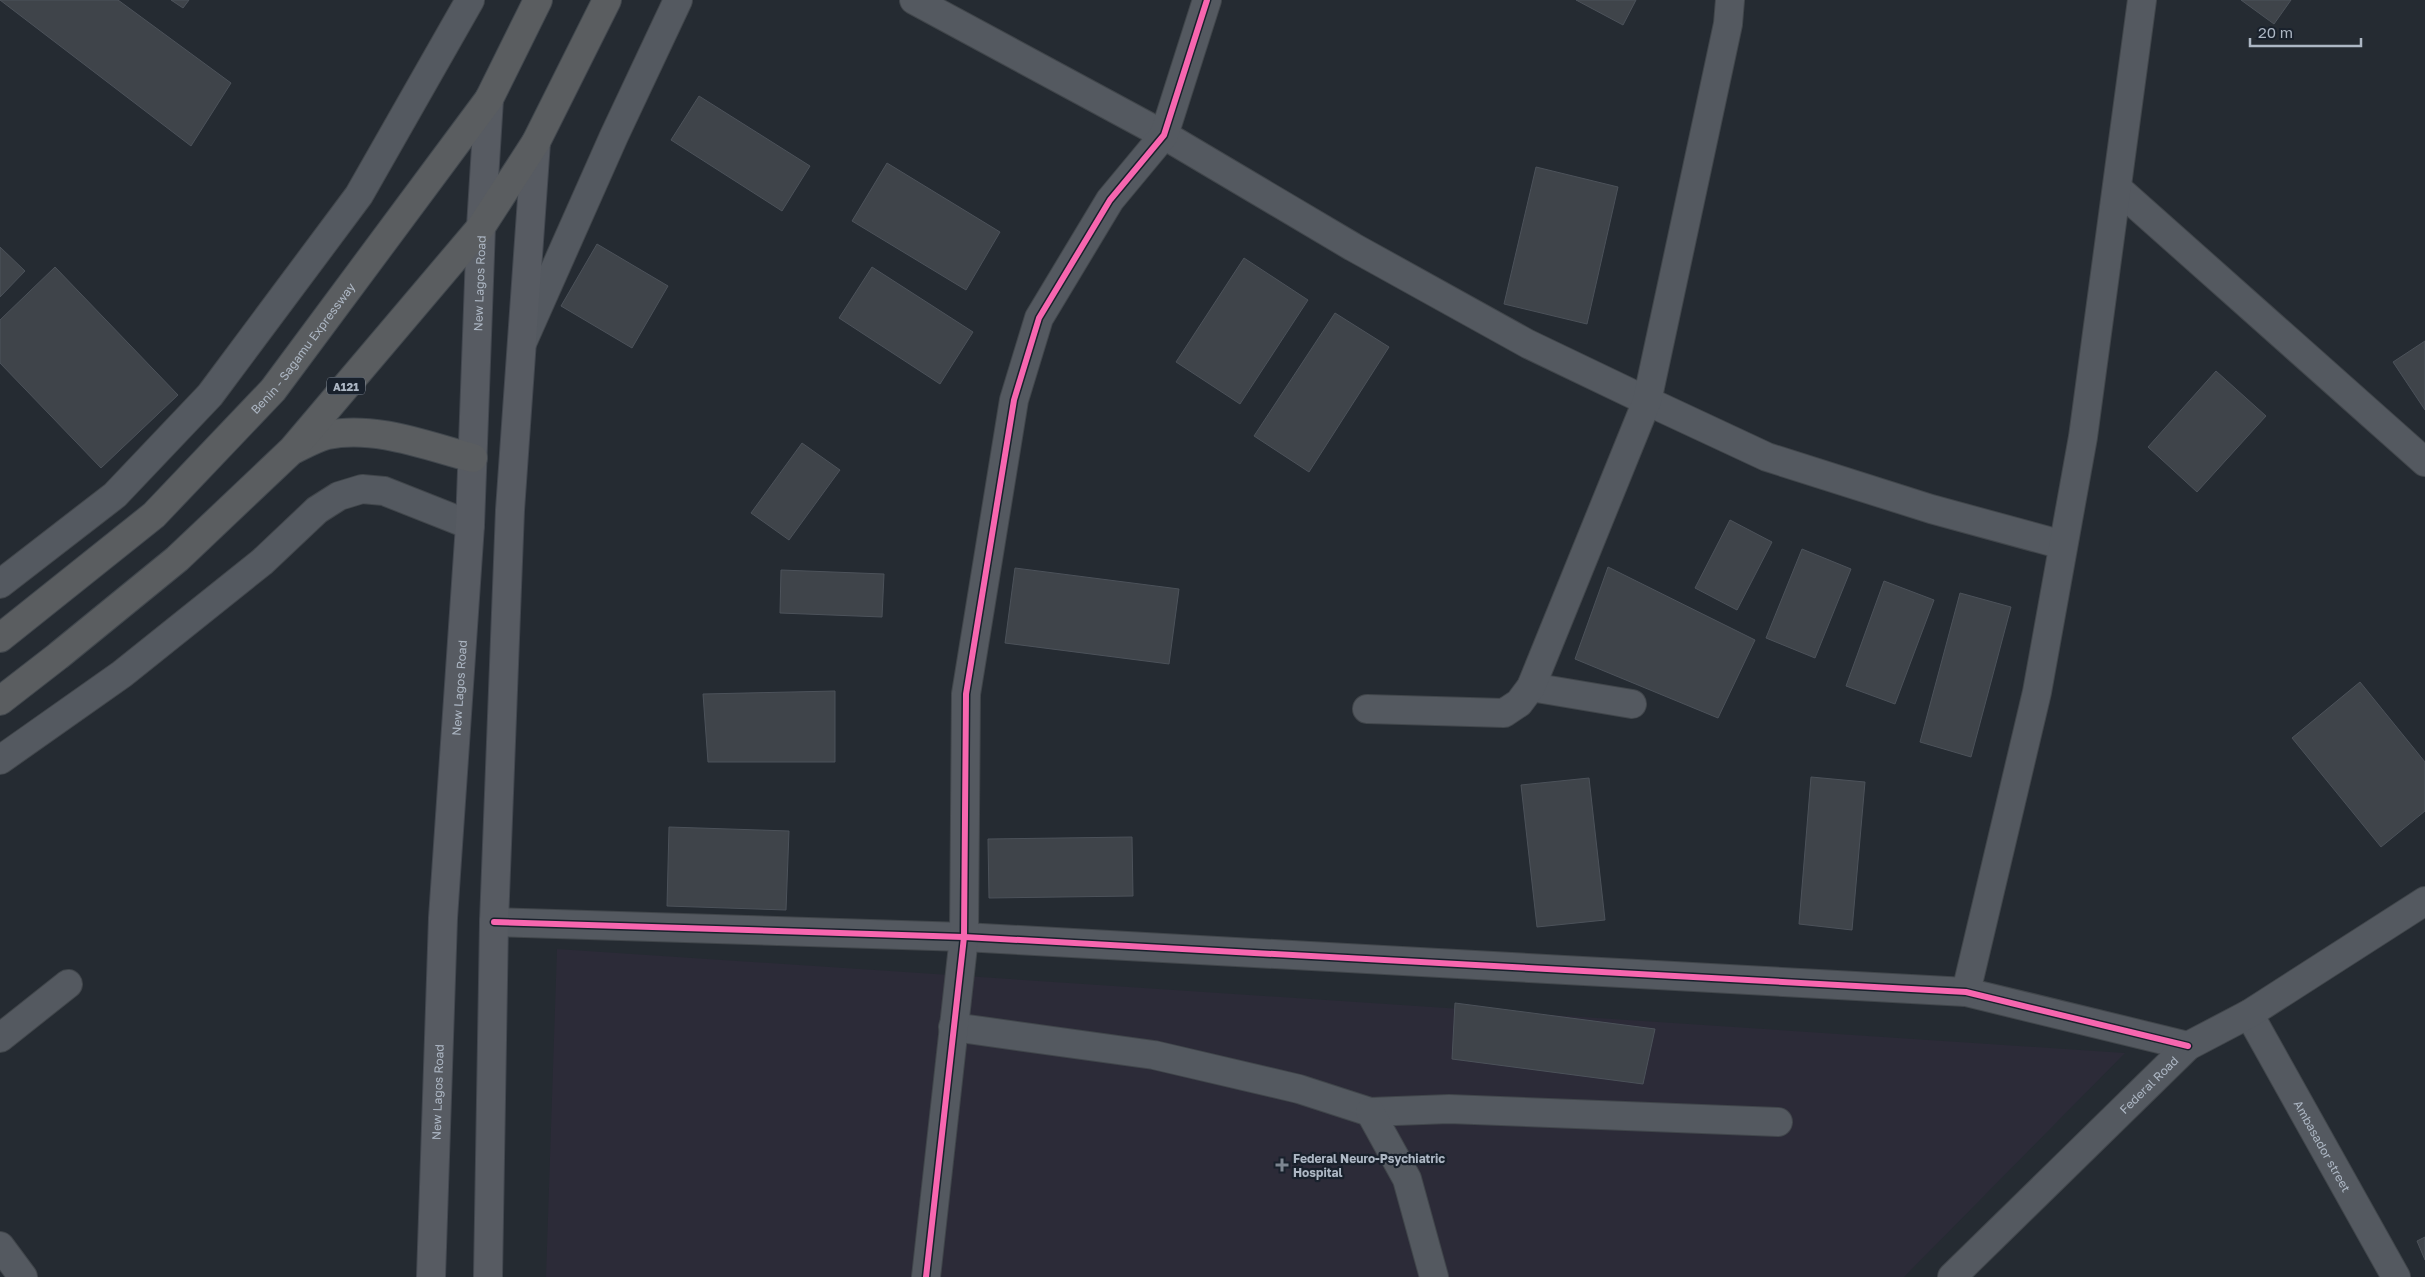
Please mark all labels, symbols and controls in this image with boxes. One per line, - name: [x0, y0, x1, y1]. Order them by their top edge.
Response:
- scale bar: [2250, 15, 2361, 47]
- text: 20 m: [2258, 23, 2293, 41]
- street label: New Lagos Road: [470, 235, 488, 331]
- street label: Benin - Sagamu Expressway: [247, 279, 358, 416]
- road number: A121: [327, 378, 365, 394]
- street label: New Lagos Road: [448, 639, 470, 736]
- street label: New Lagos Road: [428, 1044, 446, 1140]
- street label: Federal Road: [2116, 1053, 2181, 1117]
- street label: Ambasador street: [2291, 1097, 2354, 1194]
- place label: Federal Neuro-Psychiatric Hospital: [1293, 1151, 1445, 1180]
- marker: Federal Neuro-Psychiatric Hospital: [1275, 1158, 1289, 1172]

